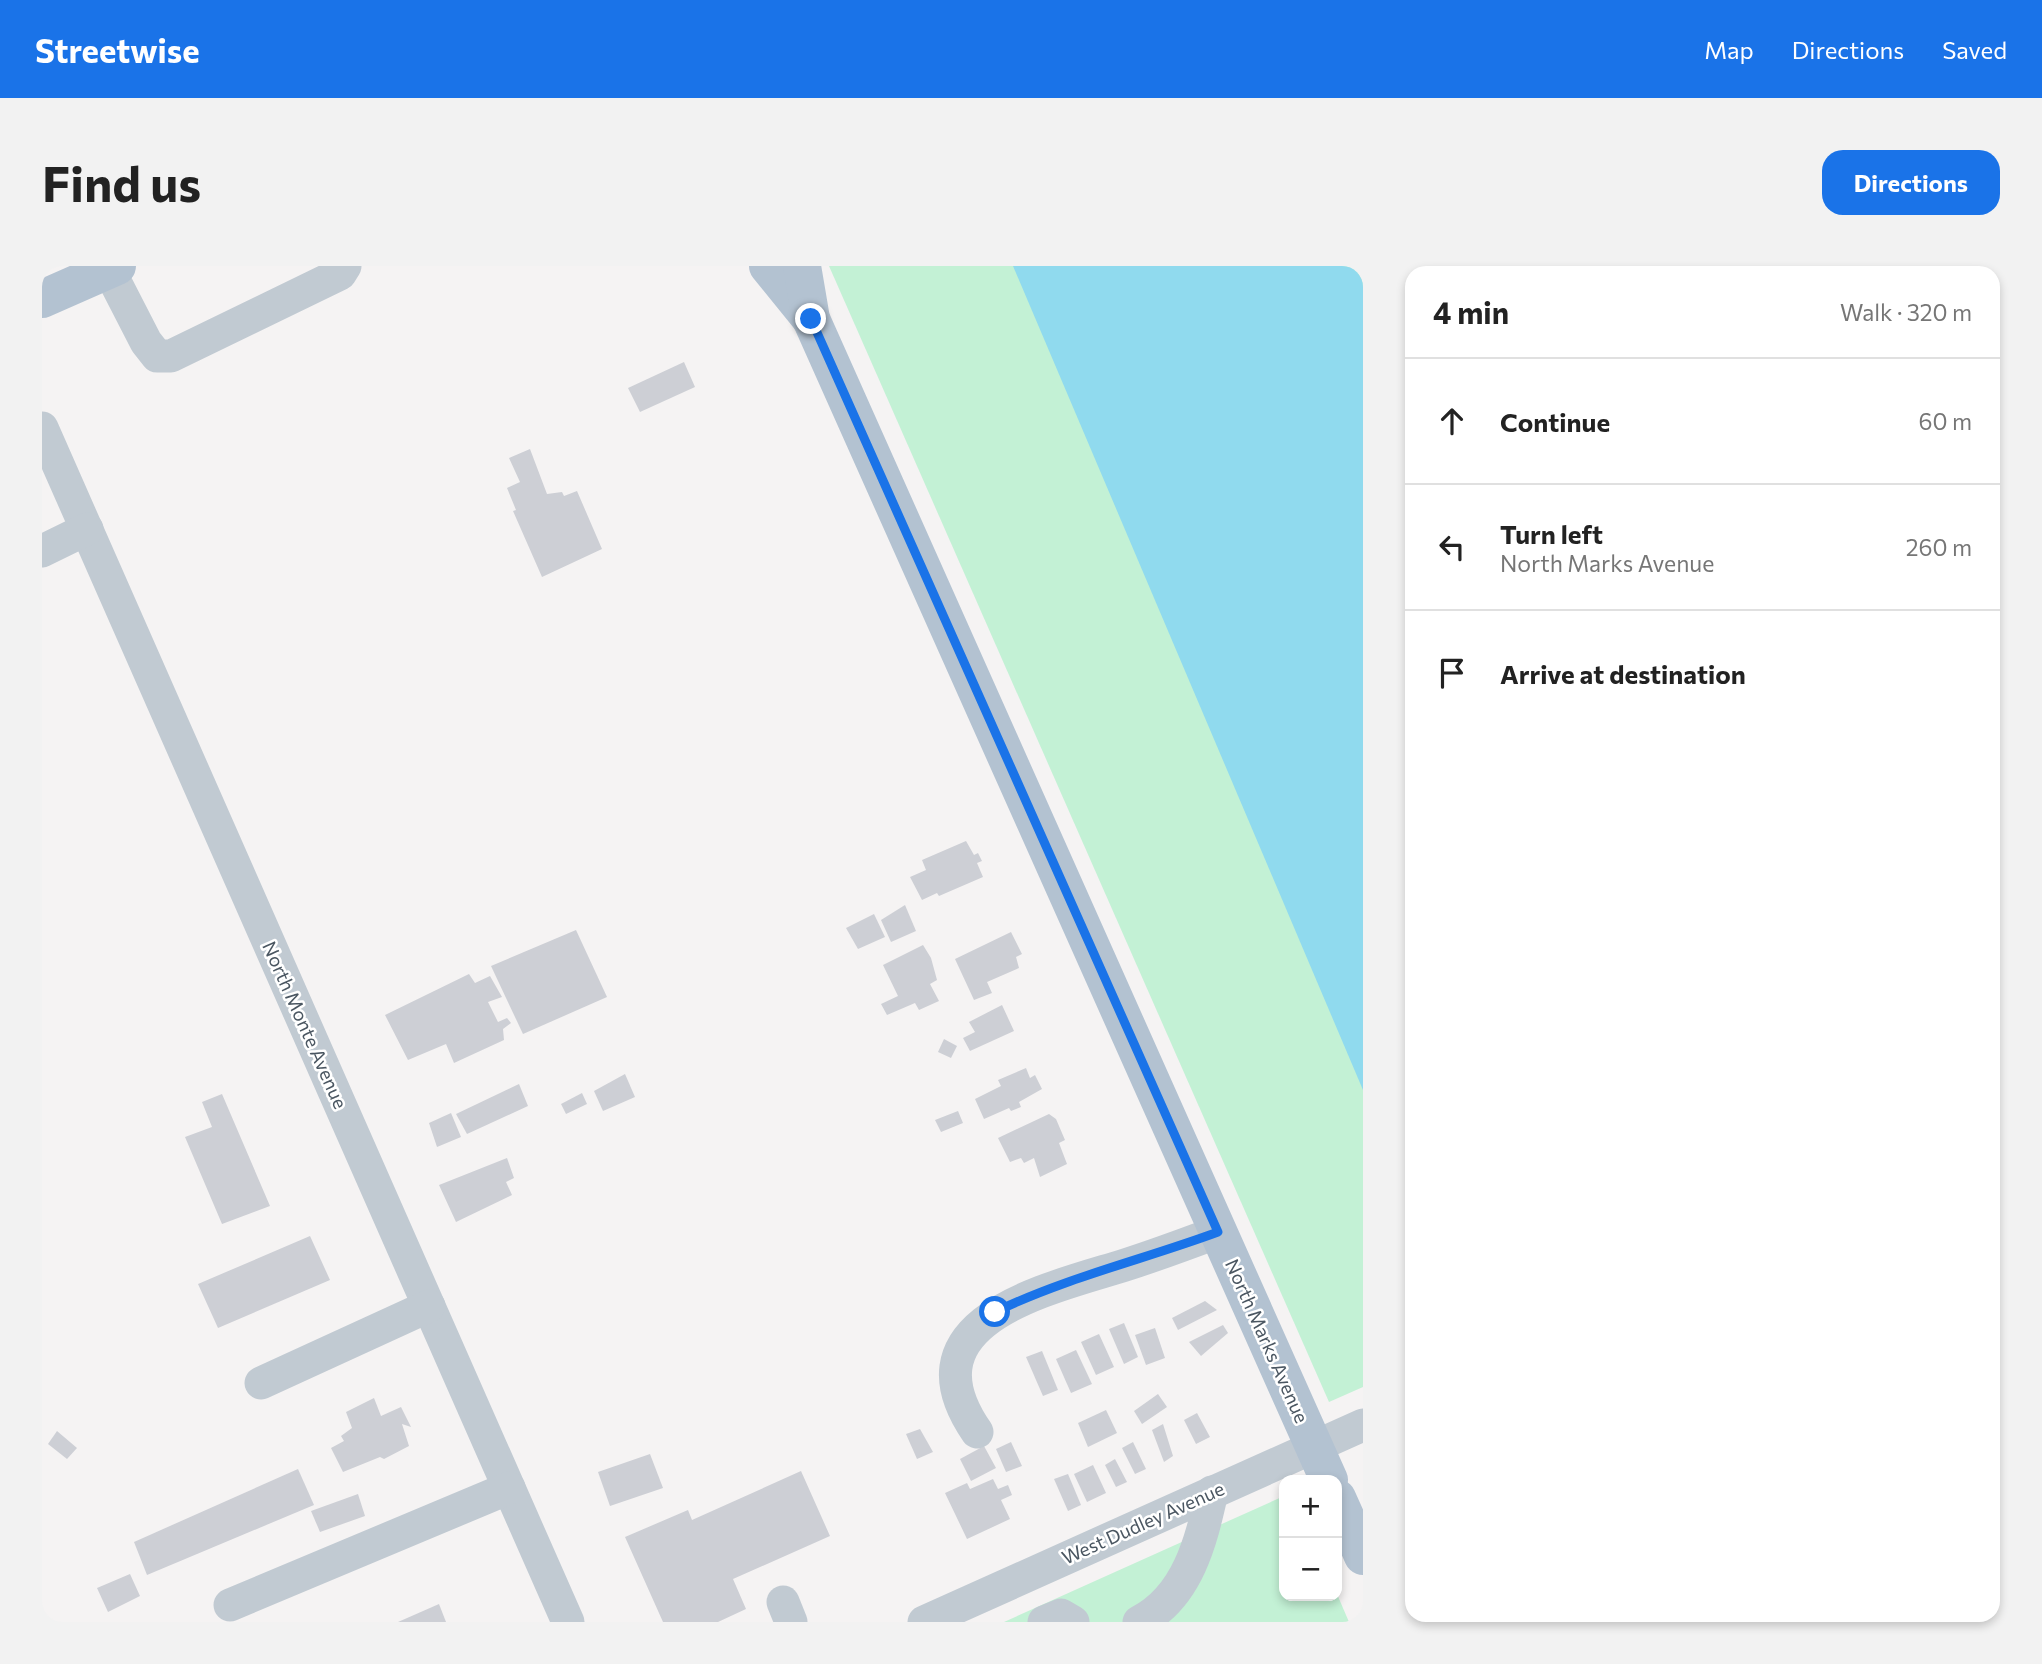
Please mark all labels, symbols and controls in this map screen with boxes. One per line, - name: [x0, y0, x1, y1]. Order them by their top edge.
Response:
- text: Streetwise: [35, 29, 200, 70]
- text: Map: [1704, 35, 1754, 64]
- text: Directions: [1792, 35, 1904, 64]
- text: Saved: [1942, 35, 2007, 64]
- button: Directions: [1822, 150, 2000, 215]
- text: Find us: [42, 152, 201, 212]
- text: 4 min: [1433, 293, 1509, 330]
- text: Walk · 320 m: [1840, 298, 1972, 326]
- route end: [795, 303, 826, 334]
- icon: ahead: [1433, 402, 1471, 440]
- text: Continue: [1500, 406, 1610, 437]
- text: 60 m: [1919, 407, 1972, 435]
- text: Turn left: [1500, 518, 1603, 549]
- icon: left: [1433, 528, 1471, 566]
- text: 260 m: [1906, 533, 1972, 561]
- text: North Marks Avenue: [1500, 549, 1714, 577]
- icon: arrive: [1433, 654, 1471, 692]
- text: Arrive at destination: [1500, 658, 1746, 689]
- street label: North Monte Avenue: [258, 938, 353, 1112]
- street label: North Marks Avenue: [1221, 1255, 1314, 1426]
- route start: [979, 1296, 1010, 1327]
- map controls: [1279, 1475, 1342, 1601]
- button: +: [1279, 1475, 1342, 1538]
- street label: West Dudley Avenue: [1058, 1476, 1227, 1569]
- button: −: [1279, 1538, 1342, 1601]

